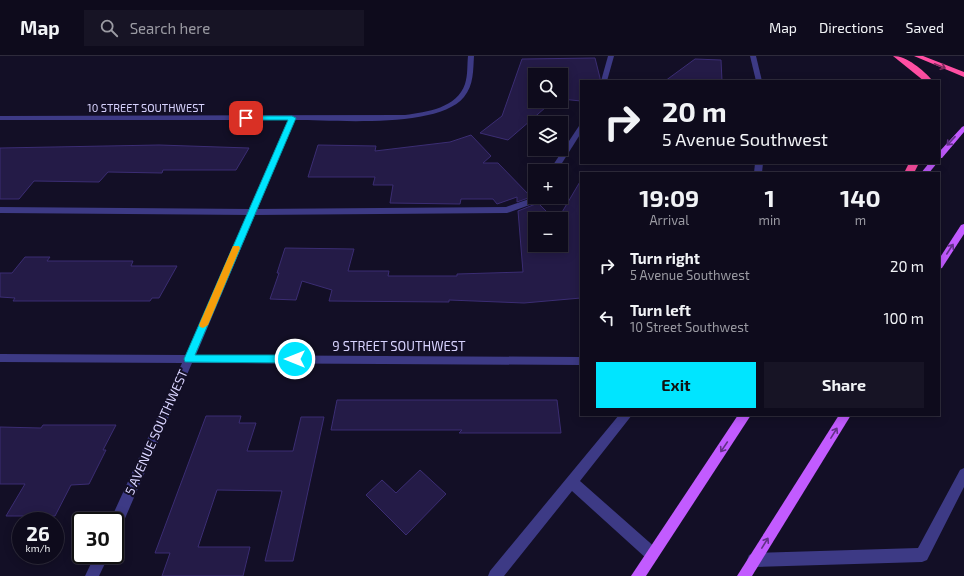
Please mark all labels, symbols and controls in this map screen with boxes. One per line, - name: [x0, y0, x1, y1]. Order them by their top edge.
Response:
- search box: [84, 10, 364, 46]
- text: Map: [20, 16, 60, 39]
- icon: search: [98, 17, 120, 39]
- text: Search here: [130, 19, 210, 37]
- text: Map: [769, 19, 797, 36]
- text: Directions: [819, 19, 884, 36]
- text: Saved: [906, 19, 944, 36]
- one-way arrow: [934, 62, 946, 70]
- map controls: [528, 68, 568, 252]
- button: search: [528, 68, 568, 108]
- text: 20 m: [662, 94, 727, 128]
- icon: right: [596, 96, 648, 148]
- street label: 10 STREET SOUTHWEST: [87, 101, 205, 114]
- pin: [229, 101, 263, 135]
- icon: arrive: [235, 107, 257, 129]
- button: layers: [528, 116, 568, 156]
- text: 5 Avenue Southwest: [662, 128, 828, 150]
- one-way arrow: [946, 136, 956, 146]
- button: +: [528, 164, 568, 204]
- text: 19:09: [639, 183, 699, 212]
- text: 1: [764, 183, 775, 212]
- text: 140: [840, 183, 881, 212]
- button: −: [528, 212, 568, 252]
- text: Arrival: [649, 212, 689, 228]
- text: min: [759, 212, 781, 228]
- text: m: [855, 212, 866, 228]
- one-way arrow: [946, 244, 954, 255]
- text: Turn right: [630, 249, 700, 267]
- icon: right: [596, 255, 618, 277]
- text: 20 m: [890, 257, 924, 275]
- text: 5 Avenue Southwest: [630, 267, 750, 283]
- text: Turn left: [630, 301, 691, 319]
- icon: left: [596, 307, 618, 329]
- text: 100 m: [883, 309, 924, 327]
- text: 10 Street Southwest: [630, 319, 749, 335]
- position arrow: [274, 338, 316, 380]
- street label: 9 STREET SOUTHWEST: [332, 338, 466, 354]
- button: Exit: [596, 362, 756, 408]
- button: Share: [764, 362, 924, 408]
- street label: 5 AVENUE SOUTHWEST: [121, 366, 191, 497]
- one-way arrow: [830, 427, 838, 439]
- one-way arrow: [720, 442, 728, 453]
- speed limit sign: 30: [72, 512, 124, 564]
- text: 26: [26, 521, 50, 545]
- one-way arrow: [761, 538, 769, 549]
- text: km/h: [26, 542, 50, 554]

